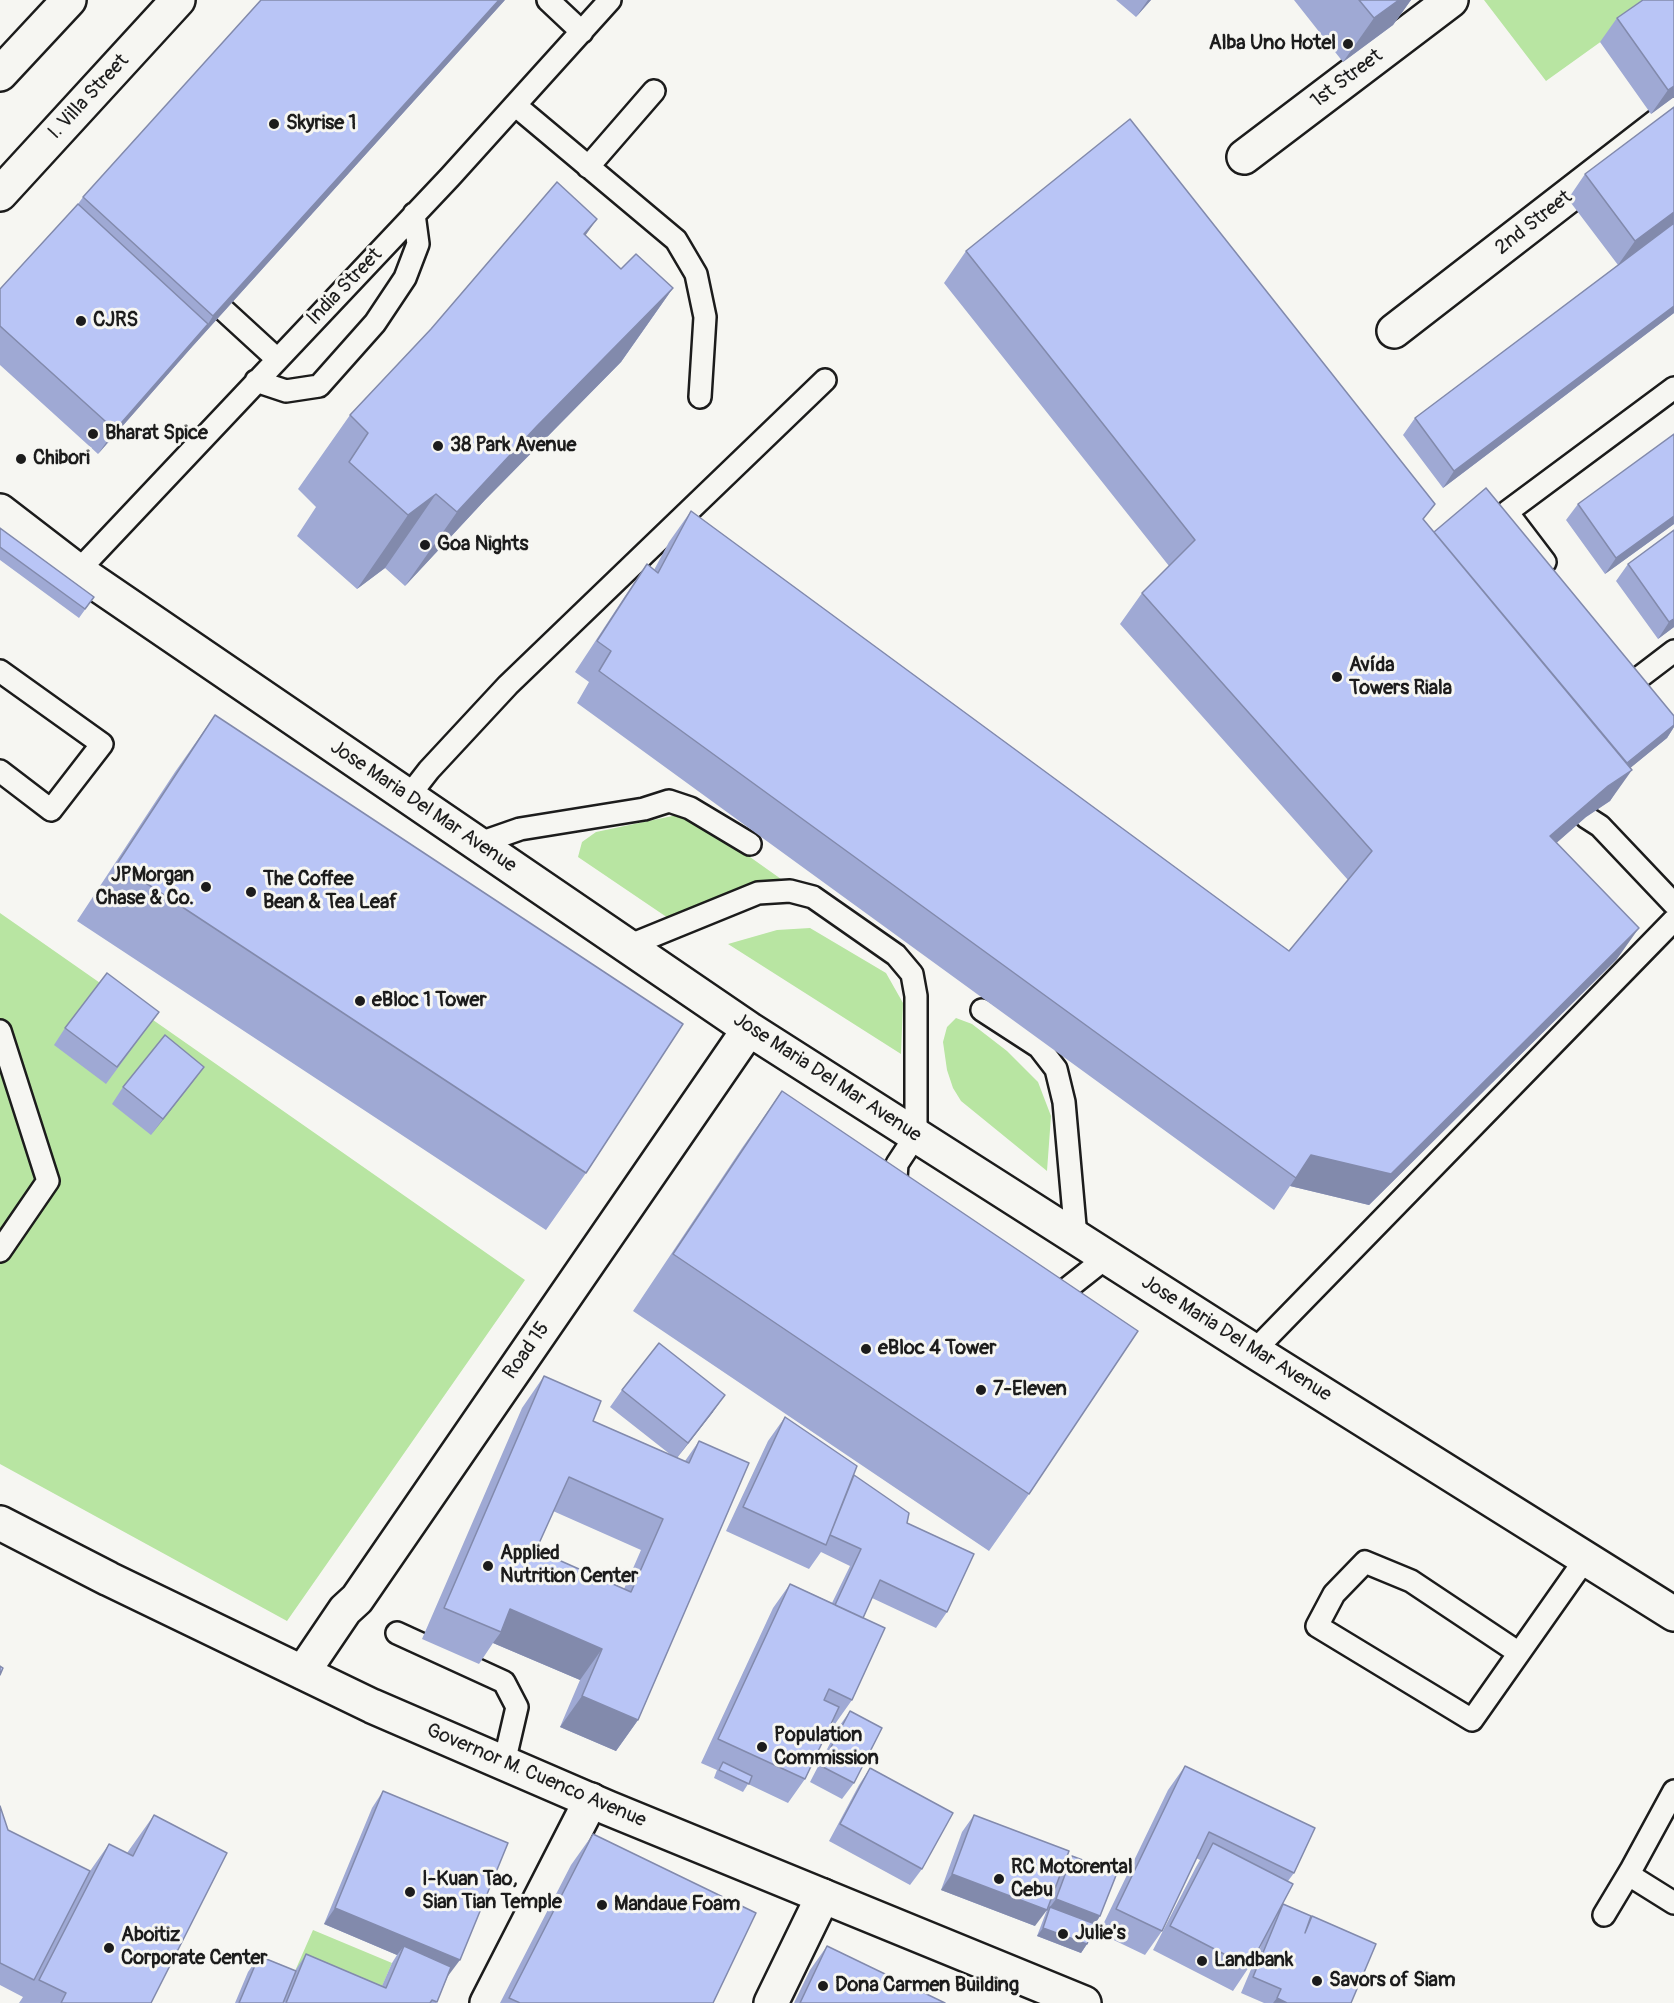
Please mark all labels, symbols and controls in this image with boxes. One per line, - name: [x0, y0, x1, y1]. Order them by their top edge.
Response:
- place label: Alba Uno Hotel: [1209, 32, 1336, 56]
- marker: Alba Uno Hotel: [1341, 37, 1355, 51]
- street label: 1st Street: [1306, 44, 1388, 114]
- street label: I. Villa Street: [44, 50, 134, 144]
- place label: Skyrise 1: [286, 112, 356, 136]
- marker: Skyrise 1: [267, 117, 281, 131]
- street label: 2nd Street: [1491, 186, 1577, 260]
- street label: India Street: [302, 243, 388, 331]
- place label: CJRS: [93, 309, 138, 333]
- marker: CJRS: [74, 314, 88, 328]
- place label: Bharat Spice: [105, 422, 208, 446]
- marker: Bharat Spice: [86, 427, 100, 441]
- place label: 38 Park Avenue: [450, 434, 576, 458]
- marker: 38 Park Avenue: [431, 439, 445, 453]
- place label: Chibori: [33, 447, 90, 471]
- marker: Chibori: [14, 452, 28, 466]
- place label: Goa Nights: [437, 533, 528, 557]
- marker: Goa Nights: [418, 538, 432, 552]
- place label: Avída Towers Riala: [1349, 654, 1452, 701]
- marker: Avída Towers Riala: [1330, 670, 1344, 684]
- street label: Jose Maria Del Mar Avenue: [325, 736, 521, 878]
- place label: JPMorgan Chase & Co.: [96, 864, 194, 911]
- place label: The Coffee Bean & Tea Leaf: [263, 868, 397, 915]
- marker: JPMorgan Chase & Co.: [199, 880, 213, 894]
- marker: The Coffee Bean & Tea Leaf: [244, 885, 258, 899]
- place label: eBloc 1 Tower: [372, 989, 487, 1013]
- marker: eBloc 1 Tower: [353, 994, 367, 1008]
- street label: Jose Maria Del Mar Avenue: [728, 1008, 926, 1148]
- street label: Jose Maria Del Mar Avenue: [1136, 1271, 1336, 1407]
- street label: Road 15: [499, 1318, 555, 1384]
- place label: eBloc 4 Tower: [878, 1337, 996, 1361]
- marker: eBloc 4 Tower: [859, 1342, 873, 1356]
- place label: 7-Eleven: [993, 1378, 1067, 1402]
- marker: 7-Eleven: [974, 1383, 988, 1397]
- place label: Applied Nutrition Center: [500, 1542, 638, 1589]
- marker: Applied Nutrition Center: [481, 1559, 495, 1573]
- street label: Governor M. Cuenco Avenue: [423, 1719, 649, 1833]
- place label: Population Commission: [774, 1724, 879, 1771]
- marker: Population Commission: [755, 1740, 769, 1754]
- place label: RC Motorental Cebu: [1011, 1856, 1133, 1903]
- place label: I-Kuan Tao, Sian Tian Temple: [422, 1868, 562, 1915]
- marker: RC Motorental Cebu: [992, 1872, 1006, 1886]
- marker: I-Kuan Tao, Sian Tian Temple: [403, 1885, 417, 1899]
- place label: Mandaue Foam: [614, 1893, 740, 1917]
- marker: Mandaue Foam: [595, 1898, 609, 1912]
- place label: Julie's: [1075, 1922, 1126, 1946]
- place label: Aboitiz Corporate Center: [121, 1924, 267, 1971]
- marker: Julie's: [1056, 1927, 1070, 1941]
- marker: Aboitiz Corporate Center: [102, 1941, 116, 1955]
- place label: Landbank: [1214, 1949, 1293, 1973]
- marker: Landbank: [1195, 1954, 1209, 1968]
- place label: Savors of Siam: [1329, 1969, 1456, 1993]
- place label: Dona Carmen Building: [835, 1974, 1019, 1998]
- marker: Savors of Siam: [1310, 1974, 1324, 1988]
- marker: Dona Carmen Building: [816, 1979, 830, 1993]

